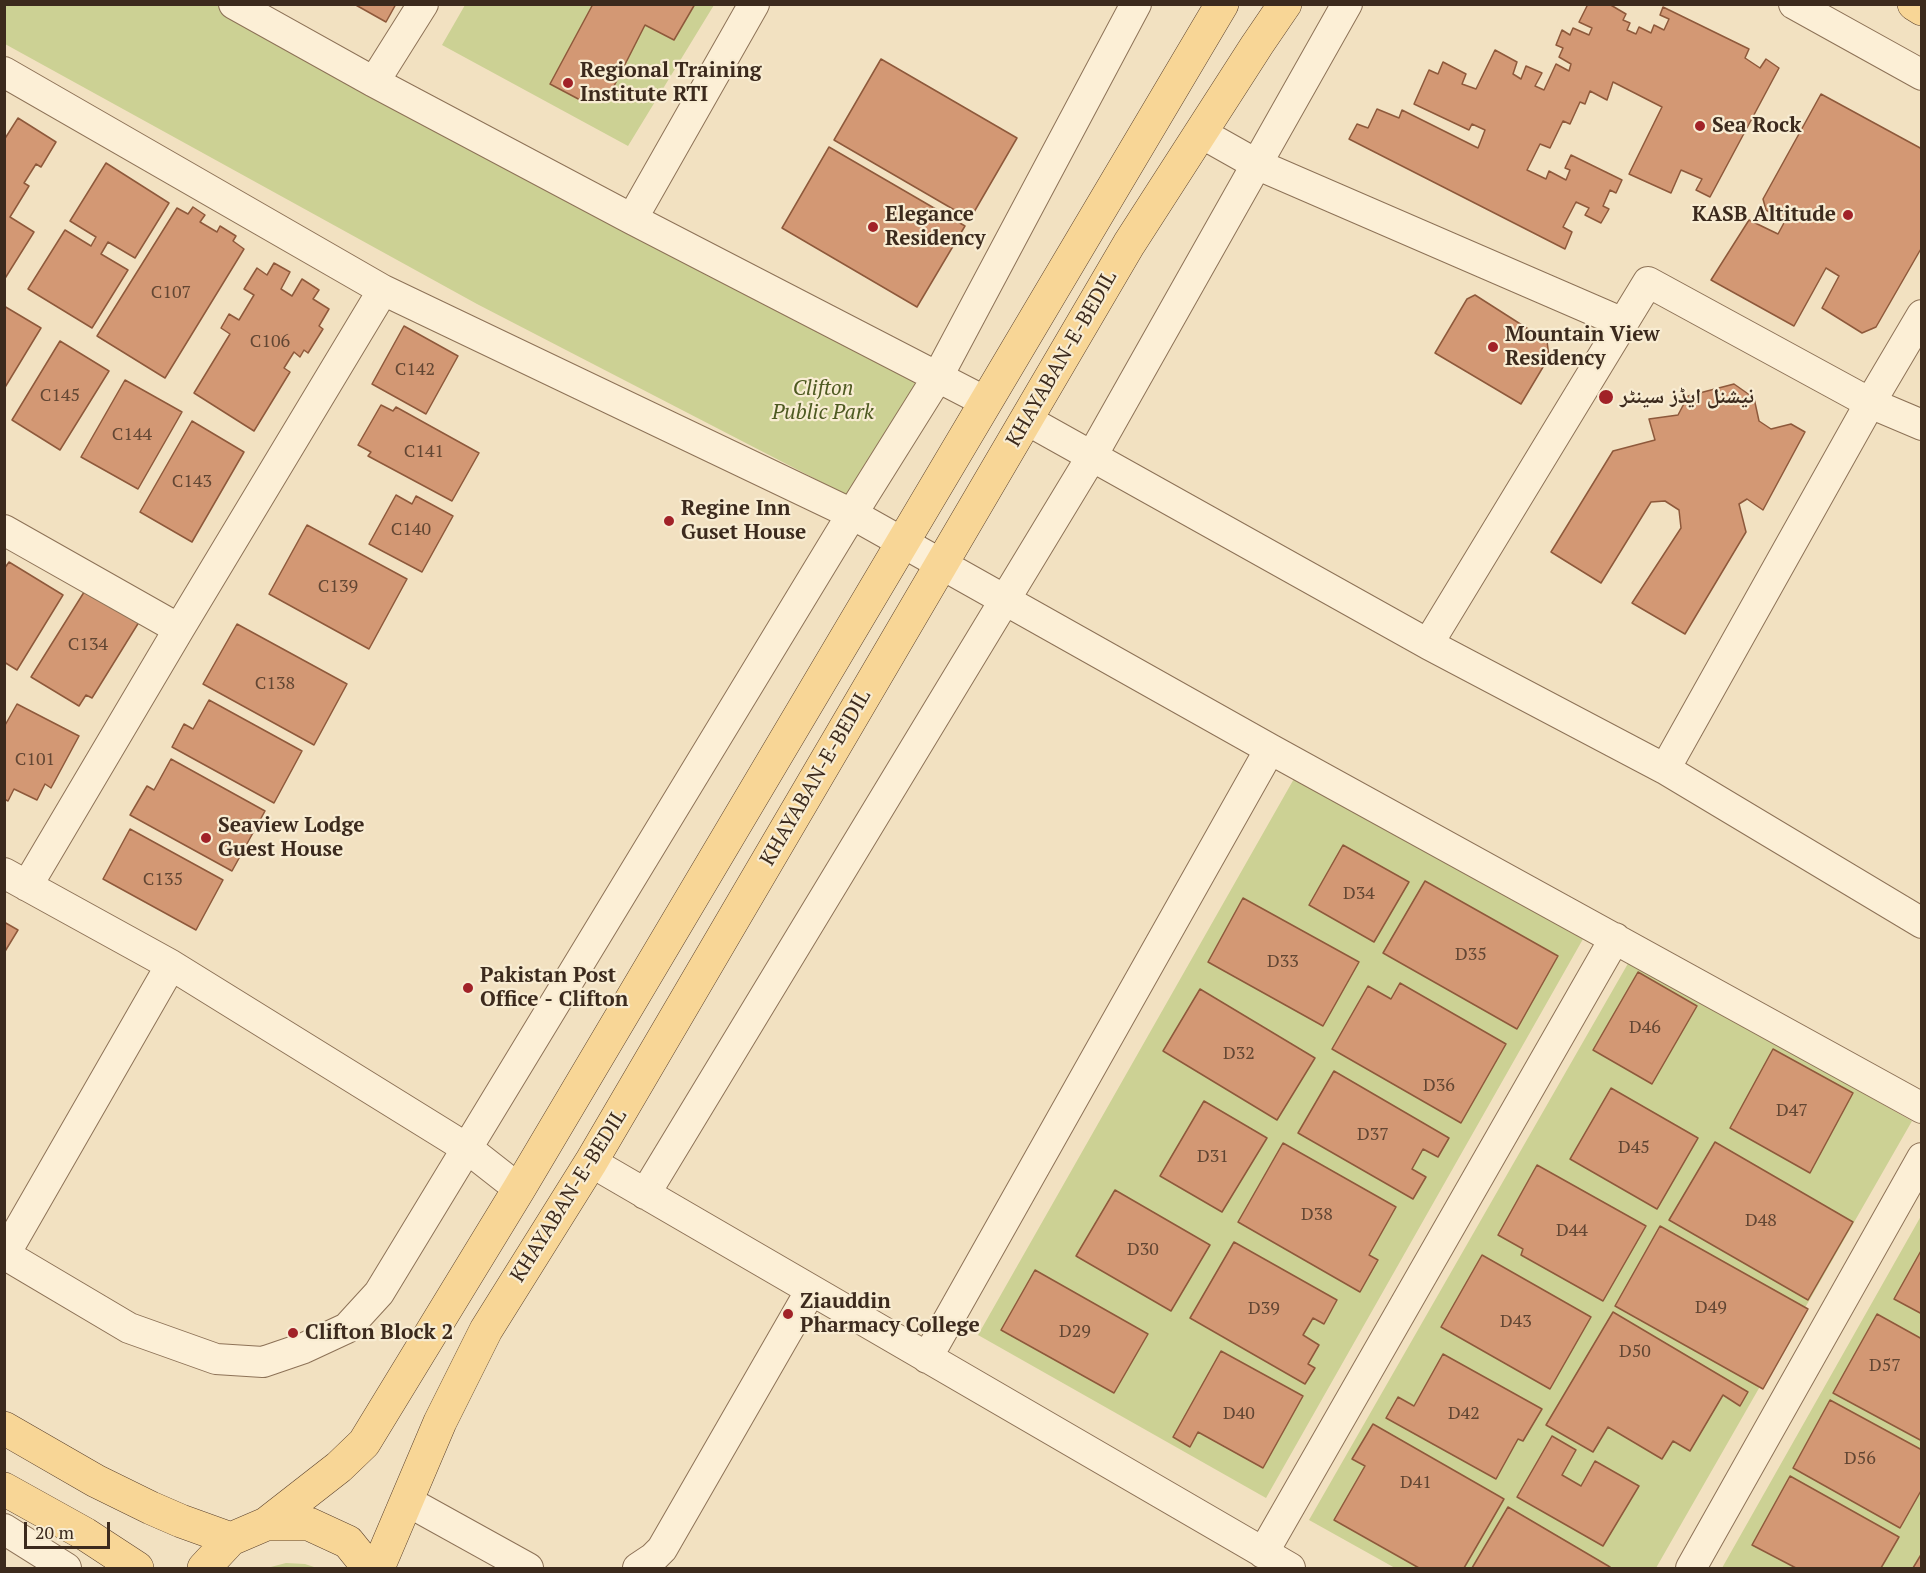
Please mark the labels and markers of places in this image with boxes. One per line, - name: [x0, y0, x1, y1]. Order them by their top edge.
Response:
- place label: Regional Training Institute RTI: [580, 58, 762, 108]
- marker: Regional Training Institute RTI: [561, 76, 575, 90]
- place label: Sea Rock: [1712, 113, 1801, 139]
- marker: Sea Rock: [1693, 119, 1707, 133]
- place label: Elegance Residency: [885, 202, 986, 252]
- place label: KASB Altitude: [1692, 202, 1836, 228]
- marker: KASB Altitude: [1841, 208, 1855, 222]
- marker: Elegance Residency: [866, 220, 880, 234]
- place label: Mountain View Residency: [1505, 322, 1660, 372]
- marker: Mountain View Residency: [1486, 340, 1500, 354]
- place label: نیشنل ایڈز سینٹر: [1620, 384, 1754, 410]
- marker: نیشنل ایڈز سینٹر: [1597, 388, 1615, 406]
- place label: Regine Inn Guset House: [681, 496, 806, 546]
- marker: Regine Inn Guset House: [662, 514, 676, 528]
- place label: Seaview Lodge Guest House: [218, 813, 365, 863]
- marker: Seaview Lodge Guest House: [199, 831, 213, 845]
- place label: Pakistan Post Office - Clifton: [480, 963, 628, 1013]
- marker: Pakistan Post Office - Clifton: [461, 981, 475, 995]
- place label: Ziauddin Pharmacy College: [800, 1289, 980, 1339]
- marker: Ziauddin Pharmacy College: [781, 1307, 795, 1321]
- place label: Clifton Block 2: [305, 1320, 453, 1346]
- marker: Clifton Block 2: [286, 1326, 300, 1340]

